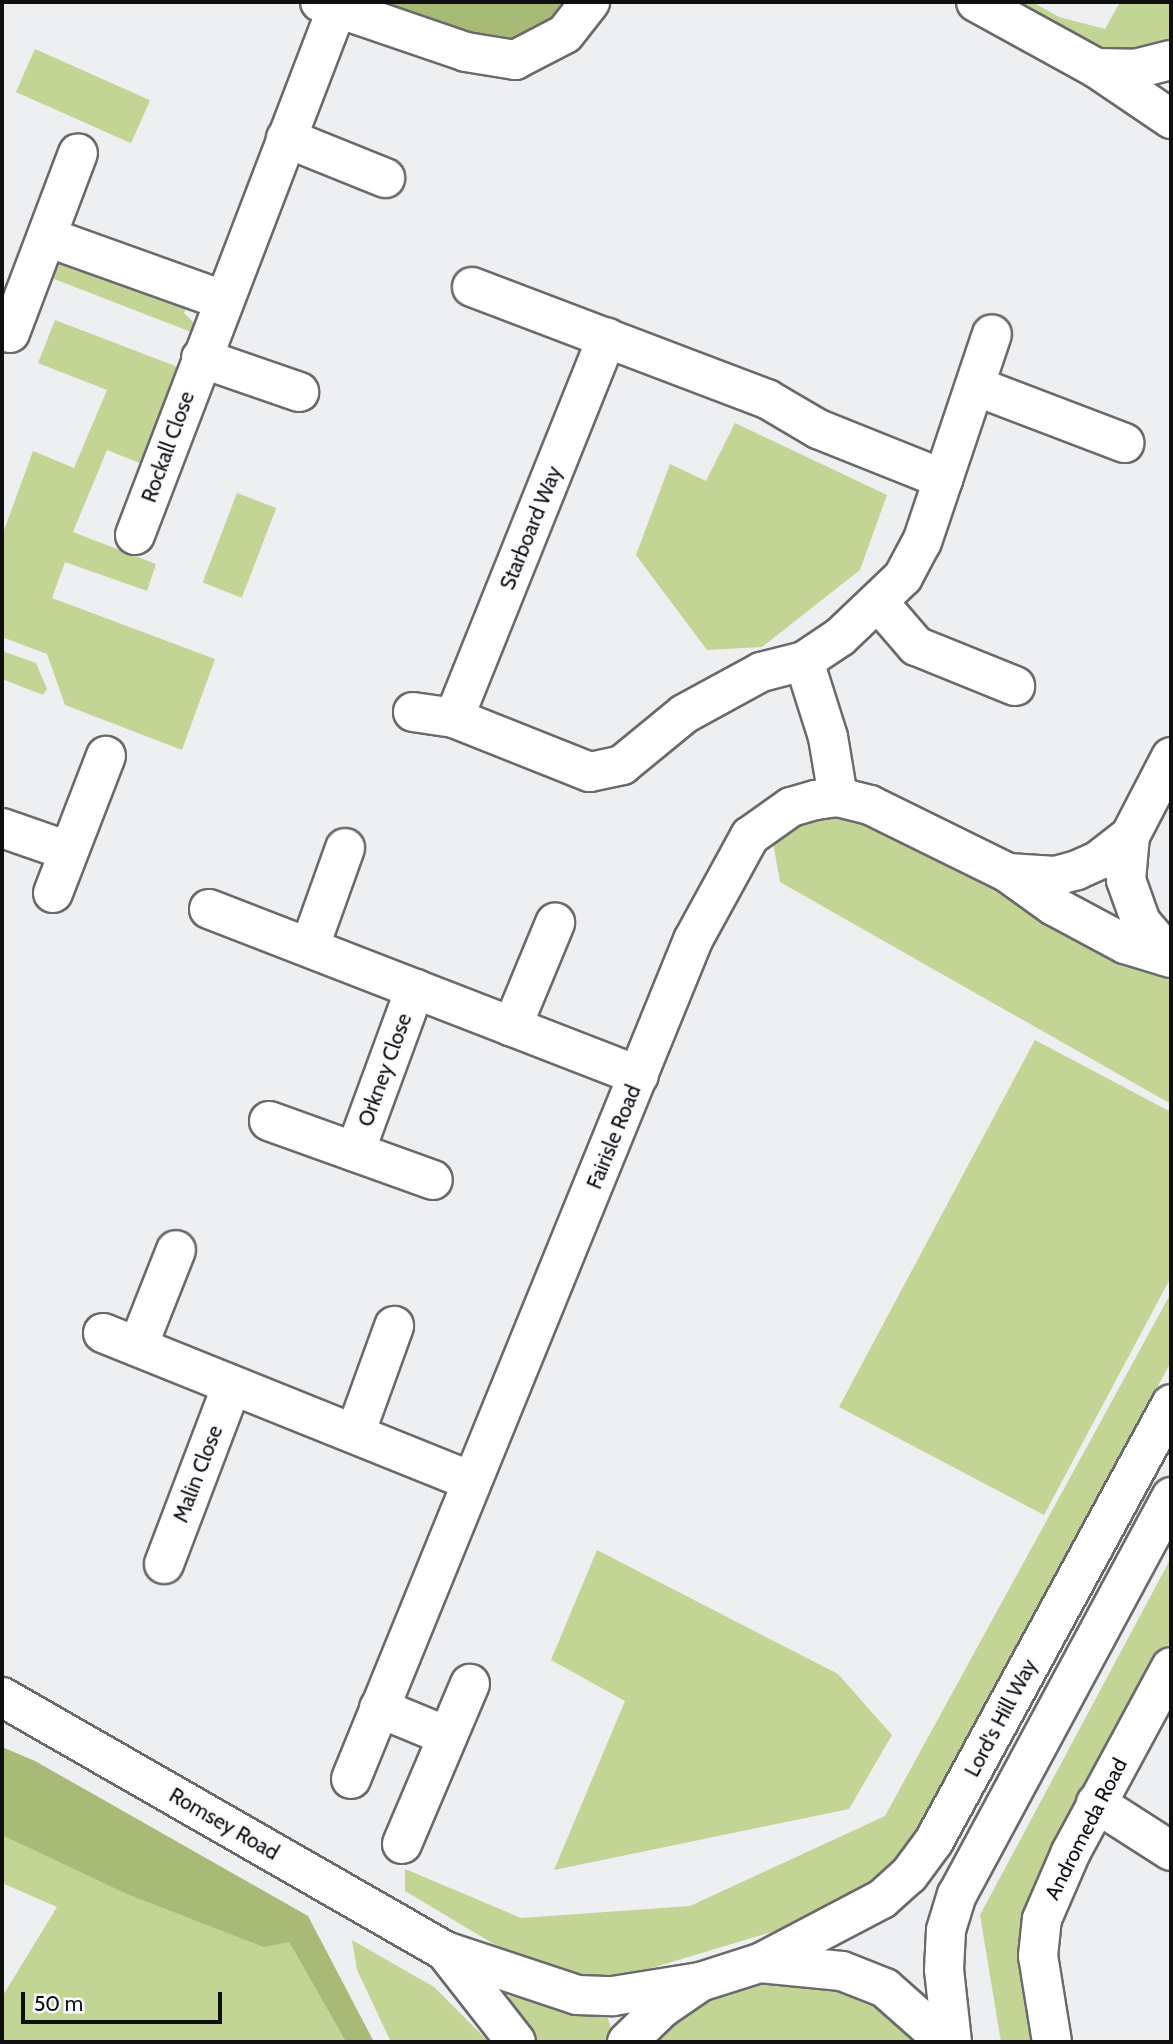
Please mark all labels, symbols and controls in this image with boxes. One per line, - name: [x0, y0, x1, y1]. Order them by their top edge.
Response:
- street label: Rockall Close: [136, 388, 200, 506]
- street label: Starboard Way: [495, 463, 567, 593]
- street label: Orkney Close: [353, 1010, 417, 1130]
- street label: Fairisle Road: [582, 1081, 646, 1193]
- street label: Malin Close: [168, 1422, 228, 1526]
- street label: Lord's Hill Way: [959, 1655, 1043, 1781]
- street label: Andromeda Road: [1039, 1754, 1133, 1904]
- street label: Romsey Road: [165, 1782, 283, 1866]
- scale bar: [24, 1978, 226, 2022]
- text: 50 m: [34, 1991, 83, 2016]

